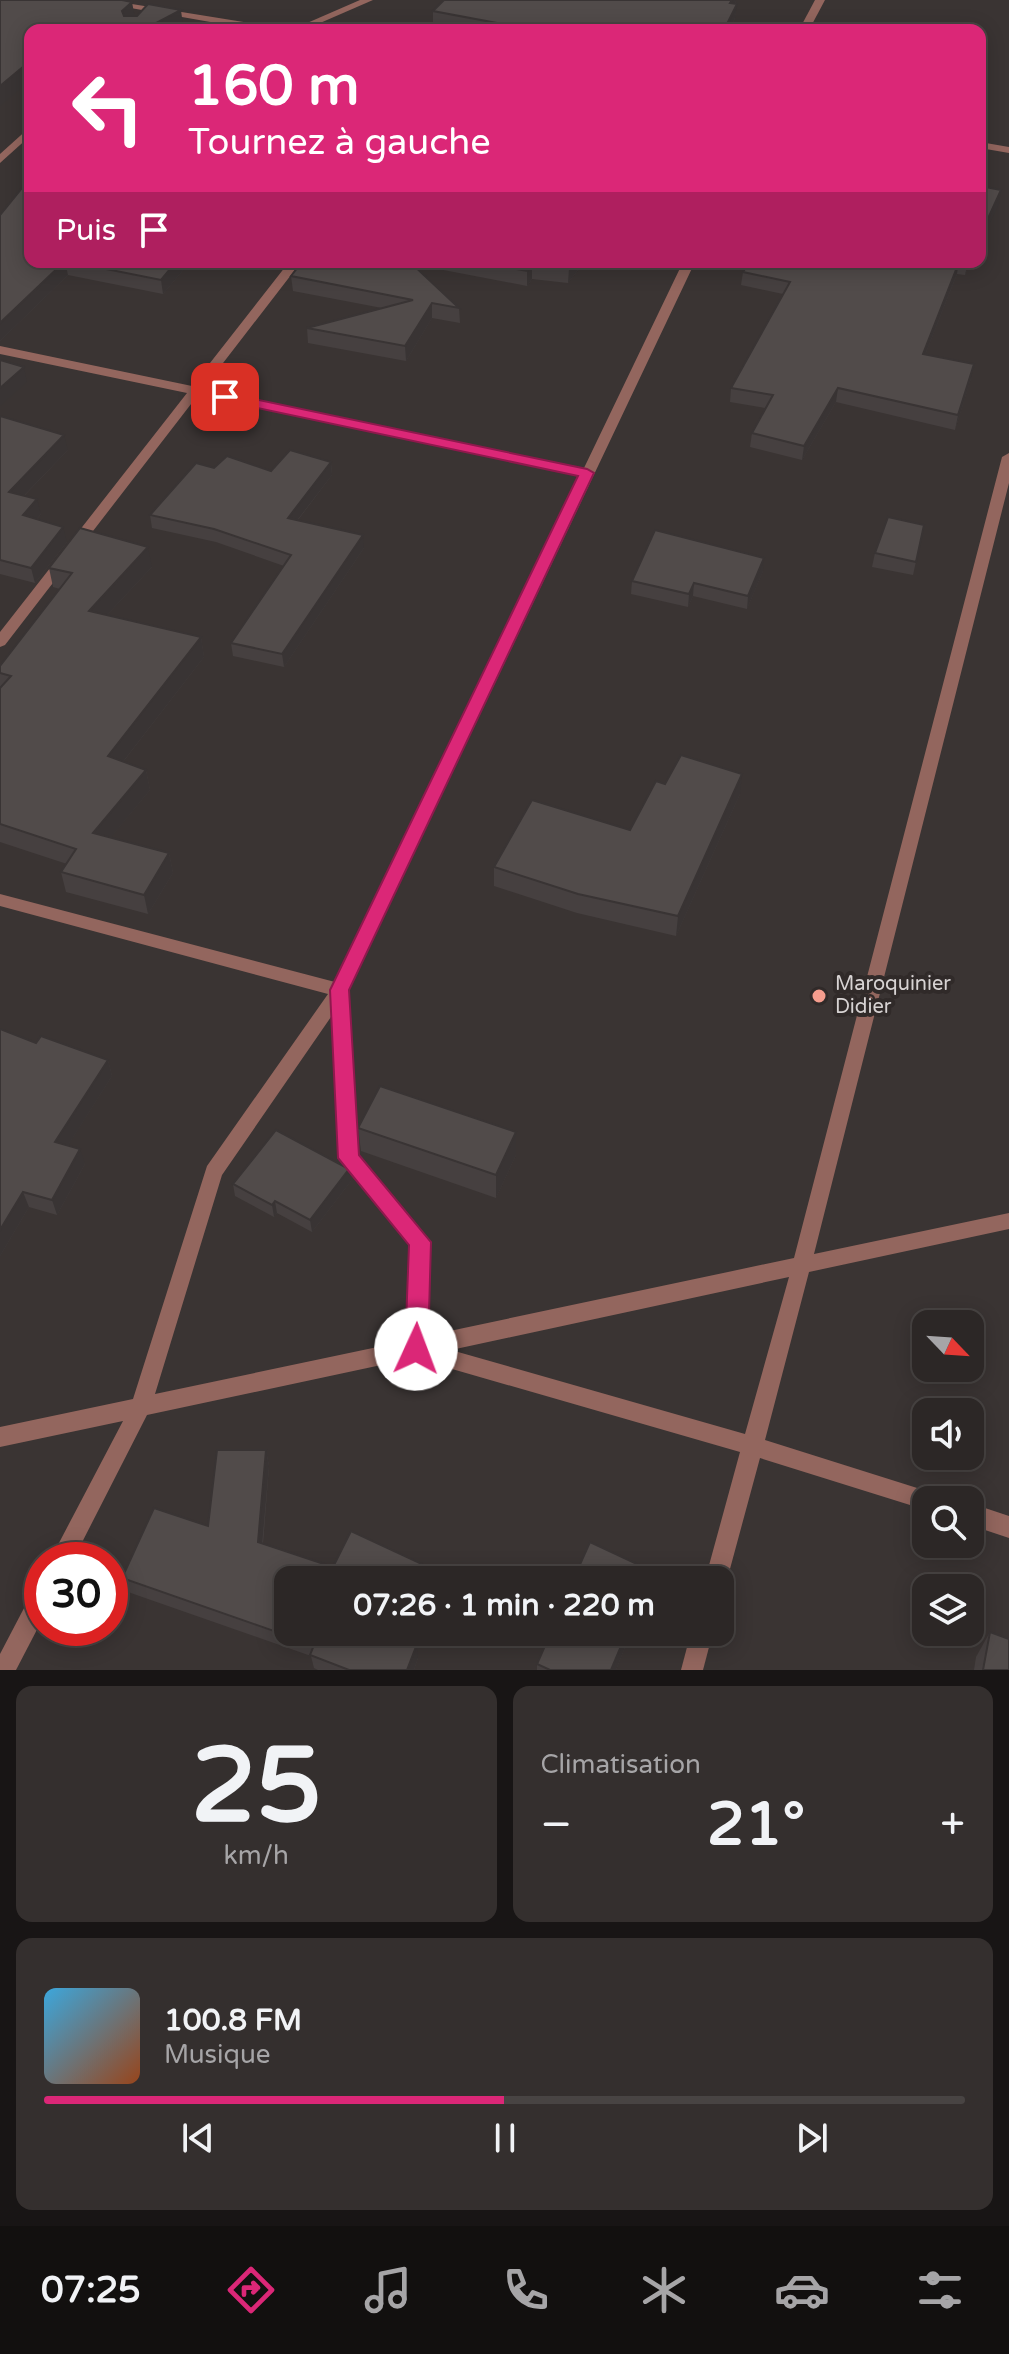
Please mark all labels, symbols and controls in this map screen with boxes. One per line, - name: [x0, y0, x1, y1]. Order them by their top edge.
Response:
- text: 160 m: [188, 53, 359, 120]
- icon: left: [56, 56, 160, 160]
- text: Tournez à gauche: [188, 121, 491, 164]
- icon: arrive: [132, 208, 176, 252]
- text: Puis: [56, 212, 116, 249]
- pin: [191, 363, 259, 431]
- icon: arrive: [203, 375, 247, 419]
- place label: Maroquinier Didier: [835, 972, 951, 1019]
- marker: Maroquinier Didier: [810, 987, 828, 1005]
- position arrow: [374, 1307, 458, 1391]
- north arrow: [912, 1310, 984, 1382]
- map controls: [912, 1310, 984, 1646]
- button: sound: [912, 1398, 984, 1470]
- button: search: [912, 1486, 984, 1558]
- speed limit sign: 30: [24, 1542, 128, 1646]
- button: layers: [912, 1574, 984, 1646]
- text: 07:26 · 1 min · 220 m: [353, 1587, 655, 1624]
- text: 25: [191, 1725, 322, 1850]
- text: Climatisation: [541, 1749, 701, 1780]
- text: 21°: [707, 1789, 805, 1861]
- text: −: [541, 1799, 572, 1852]
- text: +: [940, 1799, 965, 1852]
- text: km/h: [224, 1840, 289, 1871]
- text: 100.8 FM: [164, 2002, 302, 2039]
- text: Musique: [164, 2039, 271, 2070]
- icon: previous: [176, 2116, 220, 2160]
- icon: pause: [483, 2116, 527, 2160]
- icon: next: [790, 2116, 834, 2160]
- icon: directions: [223, 2262, 279, 2318]
- icon: music: [360, 2262, 416, 2318]
- icon: phone: [498, 2262, 554, 2318]
- icon: climate: [636, 2262, 692, 2318]
- icon: car: [774, 2262, 830, 2318]
- icon: filters: [912, 2262, 968, 2318]
- text: 07:25: [41, 2269, 141, 2312]

